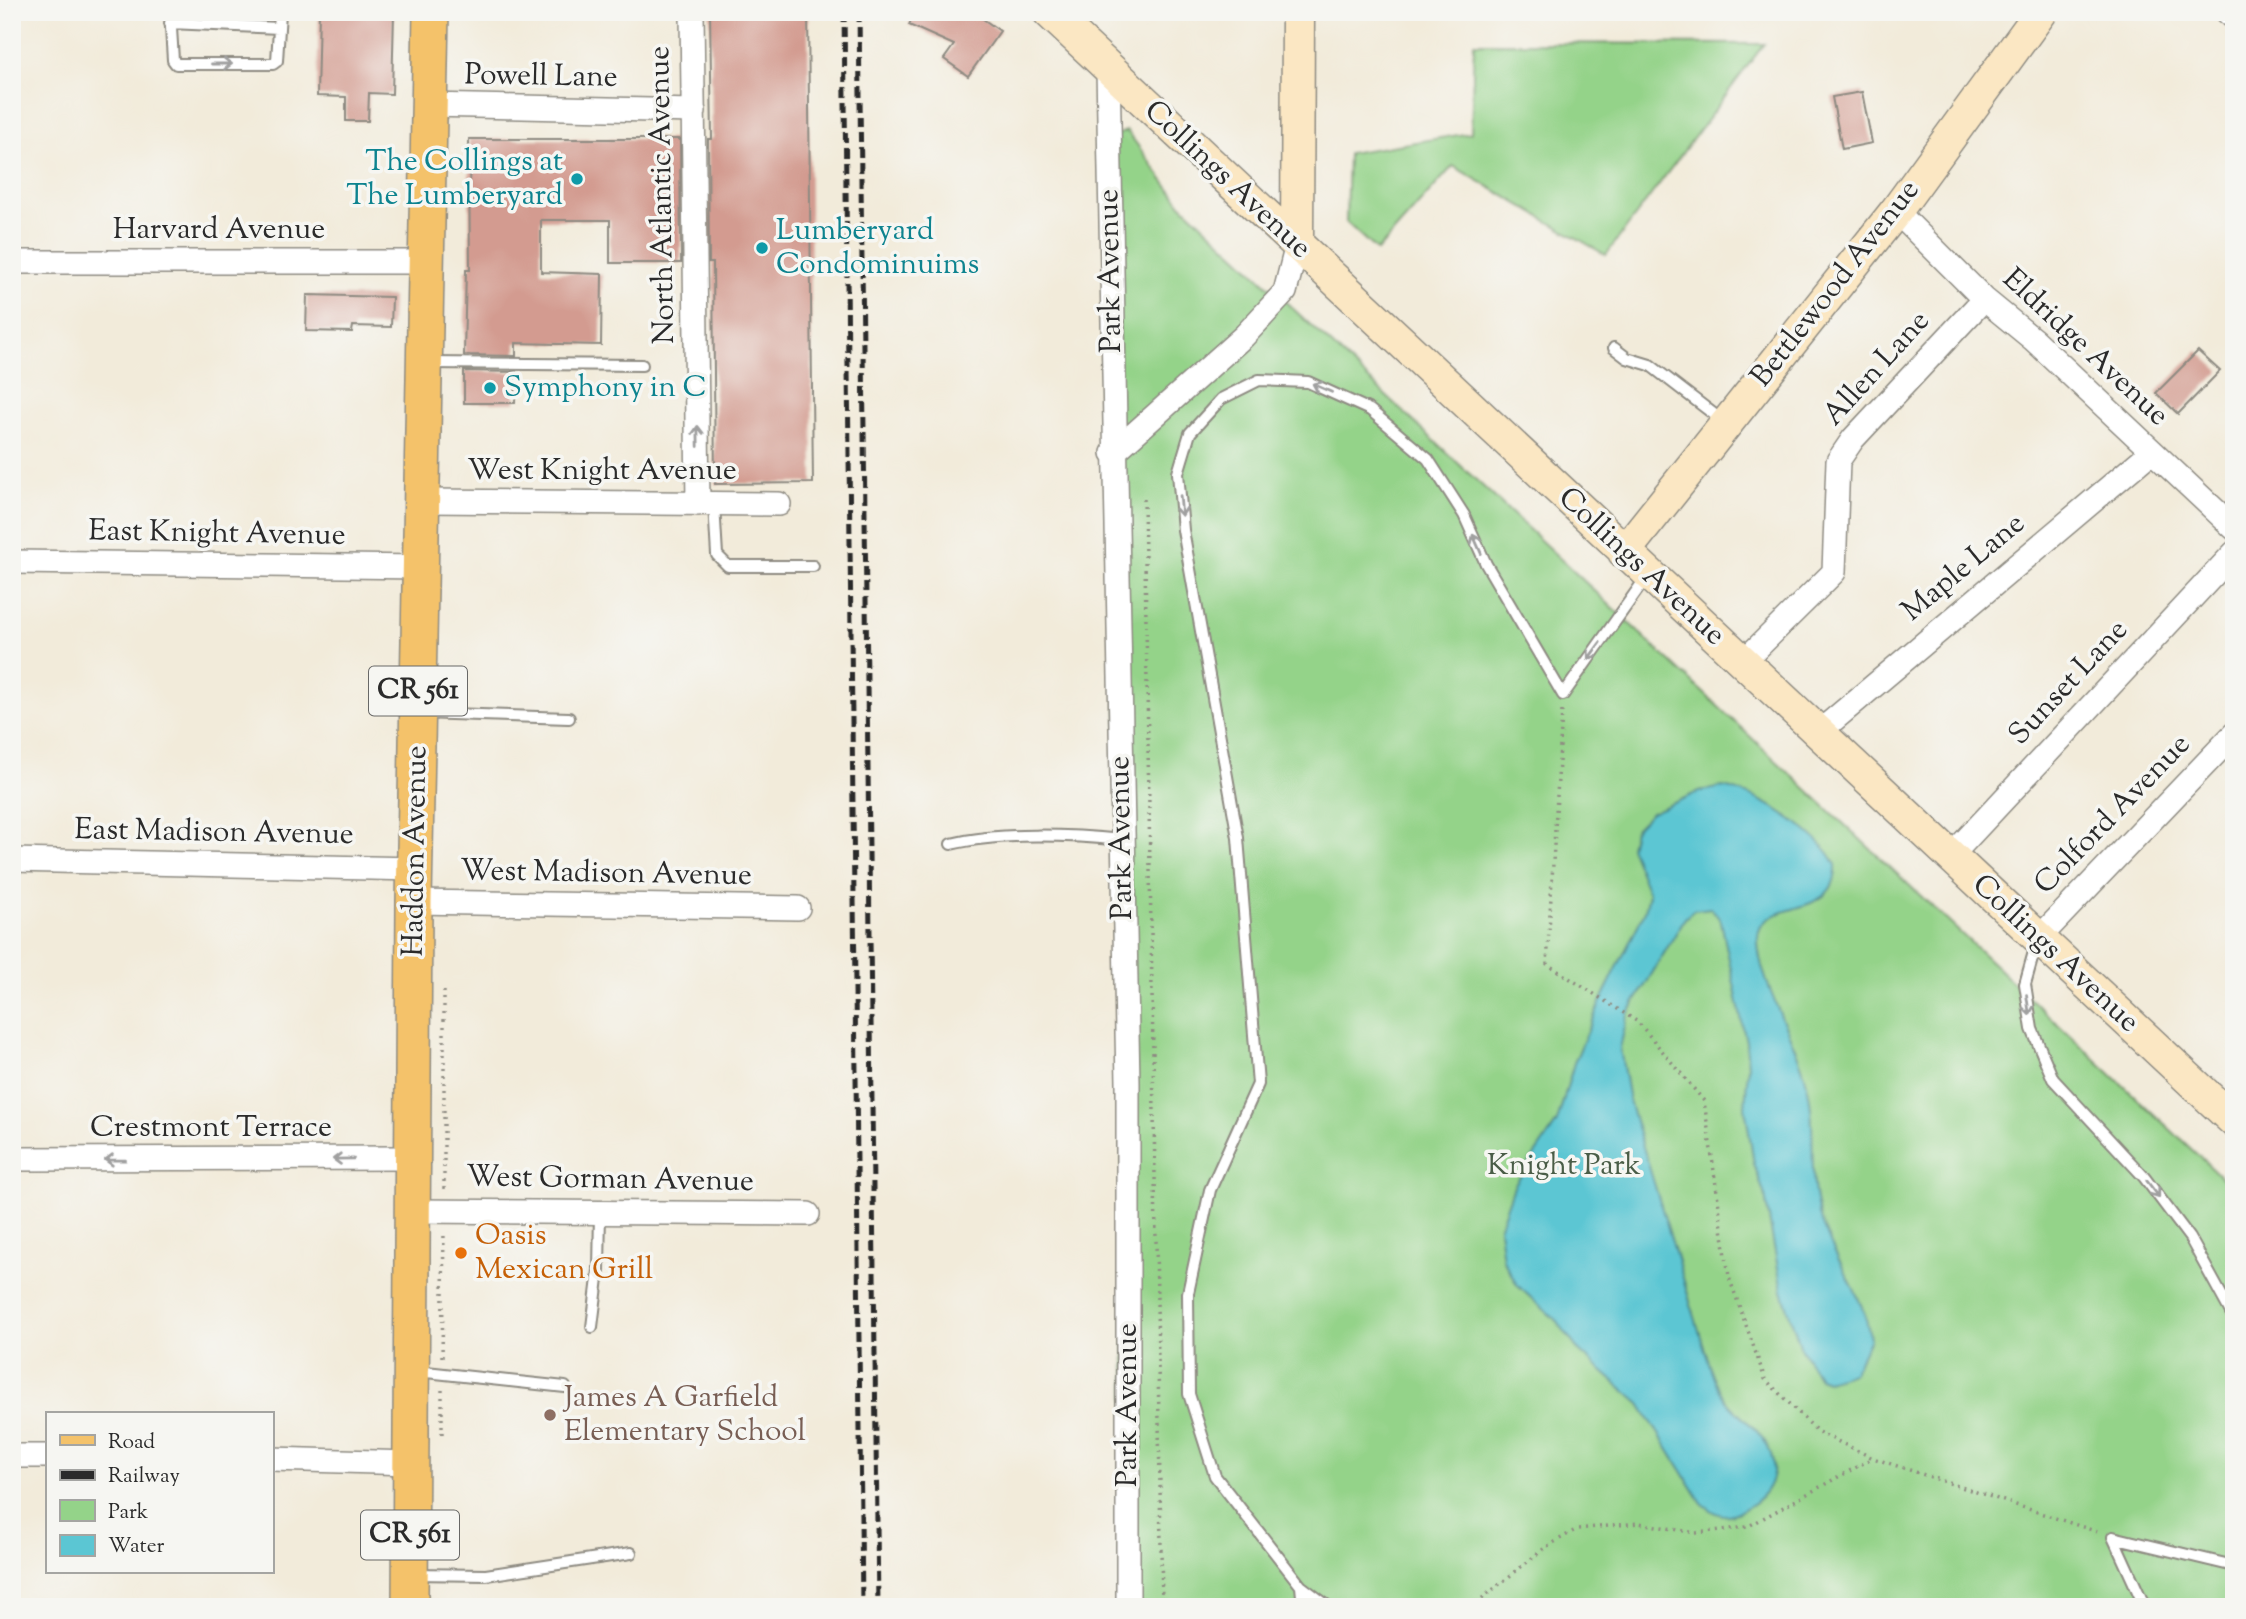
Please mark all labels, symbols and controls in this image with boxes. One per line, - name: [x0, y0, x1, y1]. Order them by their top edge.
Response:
- street label: North Atlantic Avenue: [639, 46, 687, 344]
- street label: Powell Lane: [464, 54, 618, 100]
- one-way arrow: [210, 57, 233, 71]
- street label: Collings Avenue: [1134, 91, 1320, 269]
- place label: The Collings at The Lumberyard: [346, 141, 563, 218]
- marker: The Collings at The Lumberyard: [569, 171, 585, 187]
- street label: Bettlewood Avenue: [1741, 171, 1931, 397]
- street label: Park Avenue: [1088, 189, 1134, 353]
- street label: Harvard Avenue: [113, 209, 325, 252]
- place label: Lumberyard Condominuims: [776, 210, 979, 287]
- marker: Lumberyard Condominuims: [754, 240, 770, 256]
- street label: Eldridge Avenue: [1992, 259, 2178, 437]
- street label: Allen Lane: [1813, 302, 1941, 436]
- place label: Symphony in C: [504, 367, 707, 410]
- marker: Symphony in C: [482, 380, 498, 396]
- one-way arrow: [1311, 381, 1333, 394]
- one-way arrow: [691, 424, 705, 447]
- street label: West Knight Avenue: [467, 450, 737, 493]
- street label: Collings Avenue: [1548, 478, 1734, 656]
- one-way arrow: [1175, 495, 1188, 517]
- street label: Maple Lane: [1893, 504, 2035, 632]
- street label: East Knight Avenue: [88, 510, 346, 558]
- one-way arrow: [1470, 534, 1483, 555]
- street label: Sunset Lane: [1999, 610, 2139, 756]
- one-way arrow: [1587, 641, 1601, 660]
- road number: CR 561: [369, 666, 467, 716]
- street label: Colford Avenue: [2025, 725, 2201, 905]
- street label: Haddon Avenue: [393, 745, 439, 957]
- street label: Park Avenue: [1099, 756, 1145, 920]
- street label: East Madison Avenue: [74, 809, 354, 857]
- street label: West Madison Avenue: [460, 850, 752, 898]
- street label: Collings Avenue: [1962, 865, 2148, 1043]
- one-way arrow: [2022, 993, 2035, 1016]
- street label: Crestmont Terrace: [90, 1107, 332, 1150]
- park label: Knight Park: [1487, 1145, 1641, 1188]
- one-way arrow: [331, 1152, 354, 1166]
- one-way arrow: [104, 1153, 127, 1167]
- street label: West Gorman Avenue: [466, 1156, 754, 1204]
- one-way arrow: [2145, 1179, 2160, 1198]
- place label: Oasis Mexican Grill: [475, 1215, 653, 1292]
- marker: Oasis Mexican Grill: [453, 1245, 469, 1261]
- street label: Park Avenue: [1107, 1323, 1150, 1487]
- place label: James A Garfield Elementary School: [562, 1377, 806, 1454]
- marker: James A Garfield Elementary School: [542, 1407, 558, 1423]
- legend: [46, 1412, 273, 1574]
- text: Road: [108, 1428, 155, 1458]
- text: Railway: [108, 1462, 180, 1492]
- text: Park: [108, 1498, 149, 1528]
- road number: CR 561: [361, 1510, 459, 1560]
- text: Water: [108, 1532, 165, 1562]

